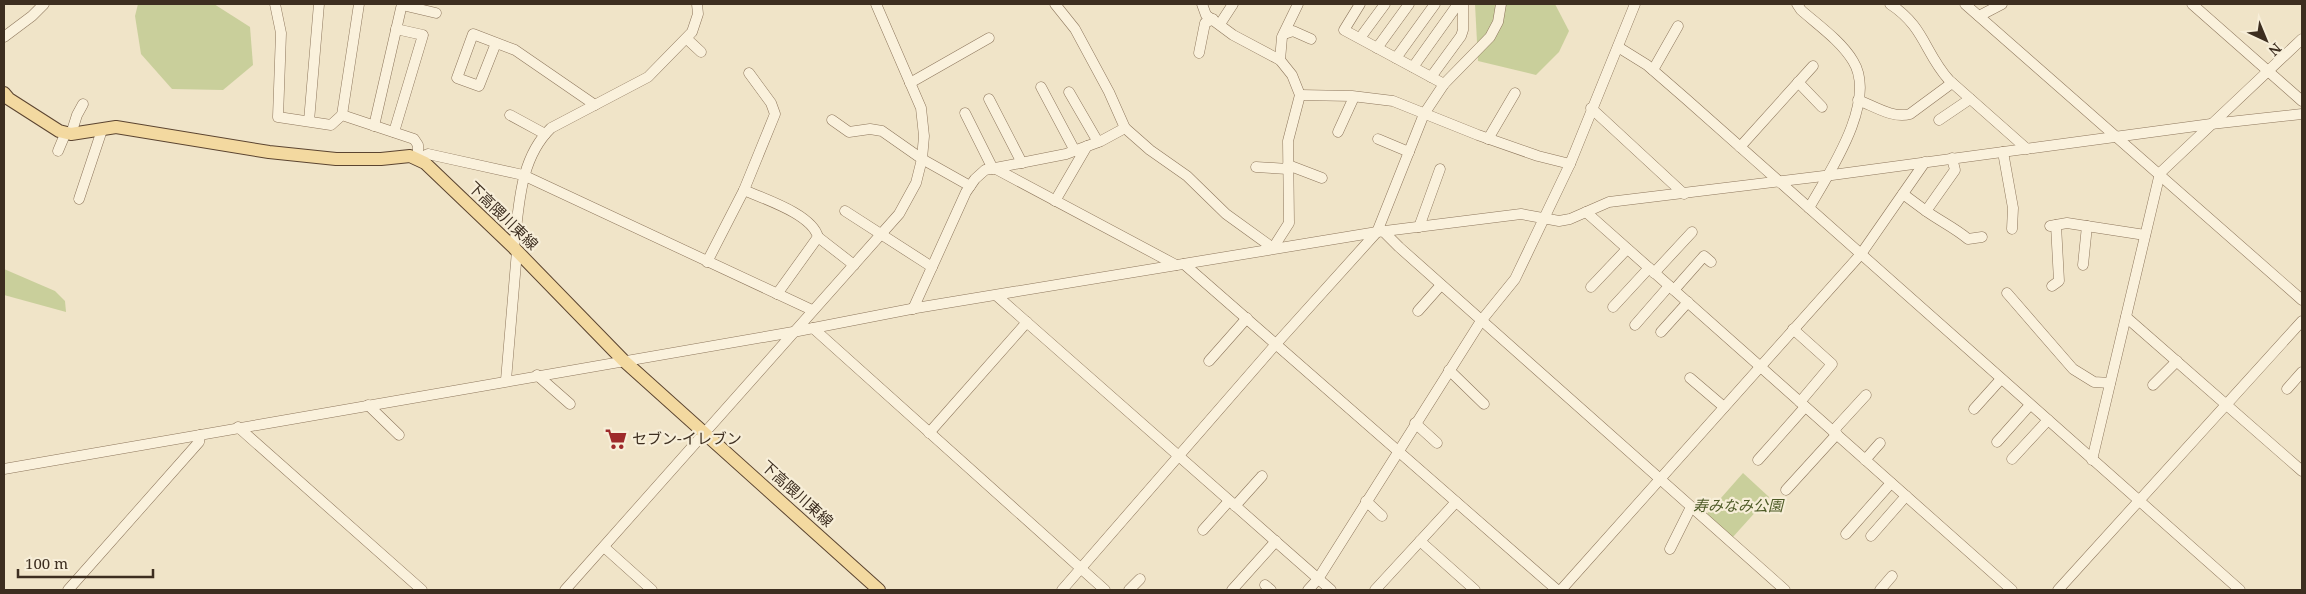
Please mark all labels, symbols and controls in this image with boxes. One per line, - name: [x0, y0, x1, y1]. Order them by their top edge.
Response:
- north arrow: [2241, 15, 2291, 65]
- text: N: [2265, 39, 2286, 60]
- street label: 下高隈川東線: [464, 177, 543, 254]
- supermarket icon: セブン-イレブン: [603, 426, 629, 452]
- place label: セブン-イレブン: [632, 428, 742, 448]
- street label: 下高隈川東線: [758, 456, 838, 531]
- park label: 寿みなみ公園: [1693, 495, 1785, 515]
- scale bar: [18, 546, 152, 578]
- text: 100 m: [25, 553, 68, 573]

